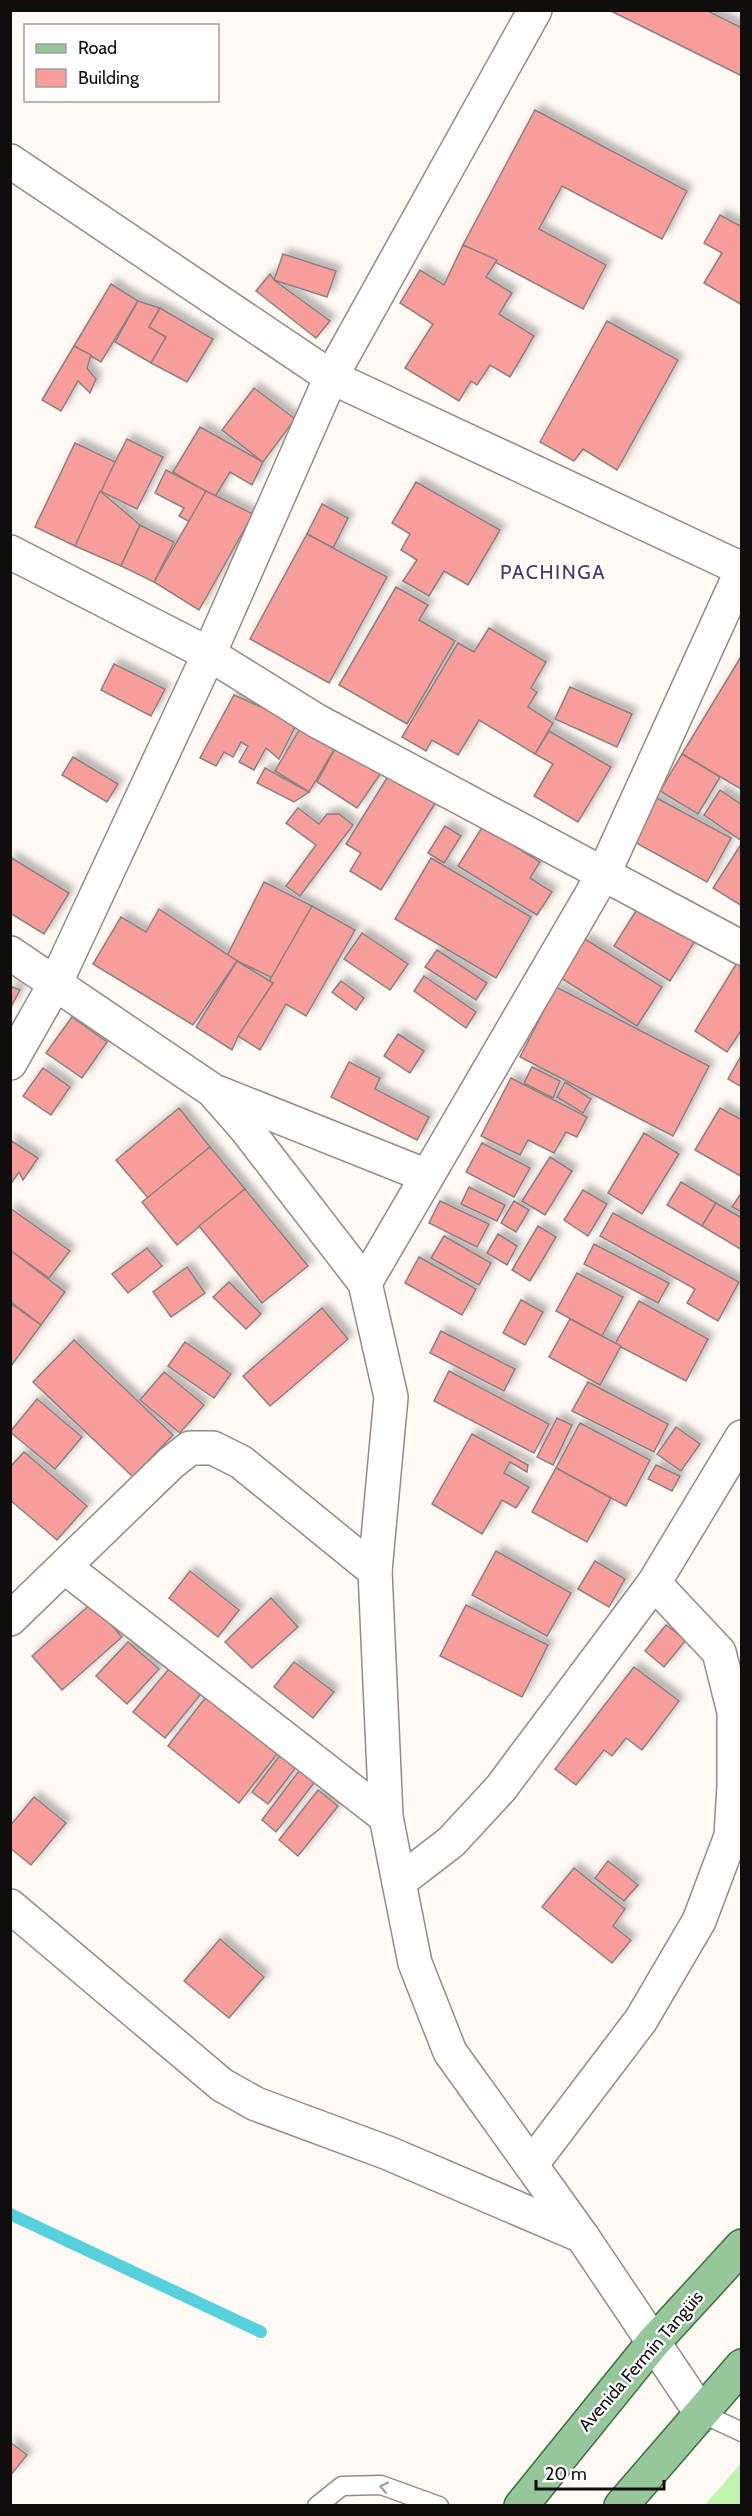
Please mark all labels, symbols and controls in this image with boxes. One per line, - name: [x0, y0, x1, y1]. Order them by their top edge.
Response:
- legend: [24, 24, 219, 102]
- text: Road: [78, 37, 117, 59]
- text: Building: [78, 67, 140, 89]
- district label: PACHINGA: [500, 560, 606, 584]
- street label: Avenida Fermín Tangüis: [574, 2286, 708, 2436]
- scale bar: [536, 2453, 664, 2491]
- text: 20 m: [545, 2463, 587, 2485]
- one-way arrow: [379, 2481, 389, 2494]

